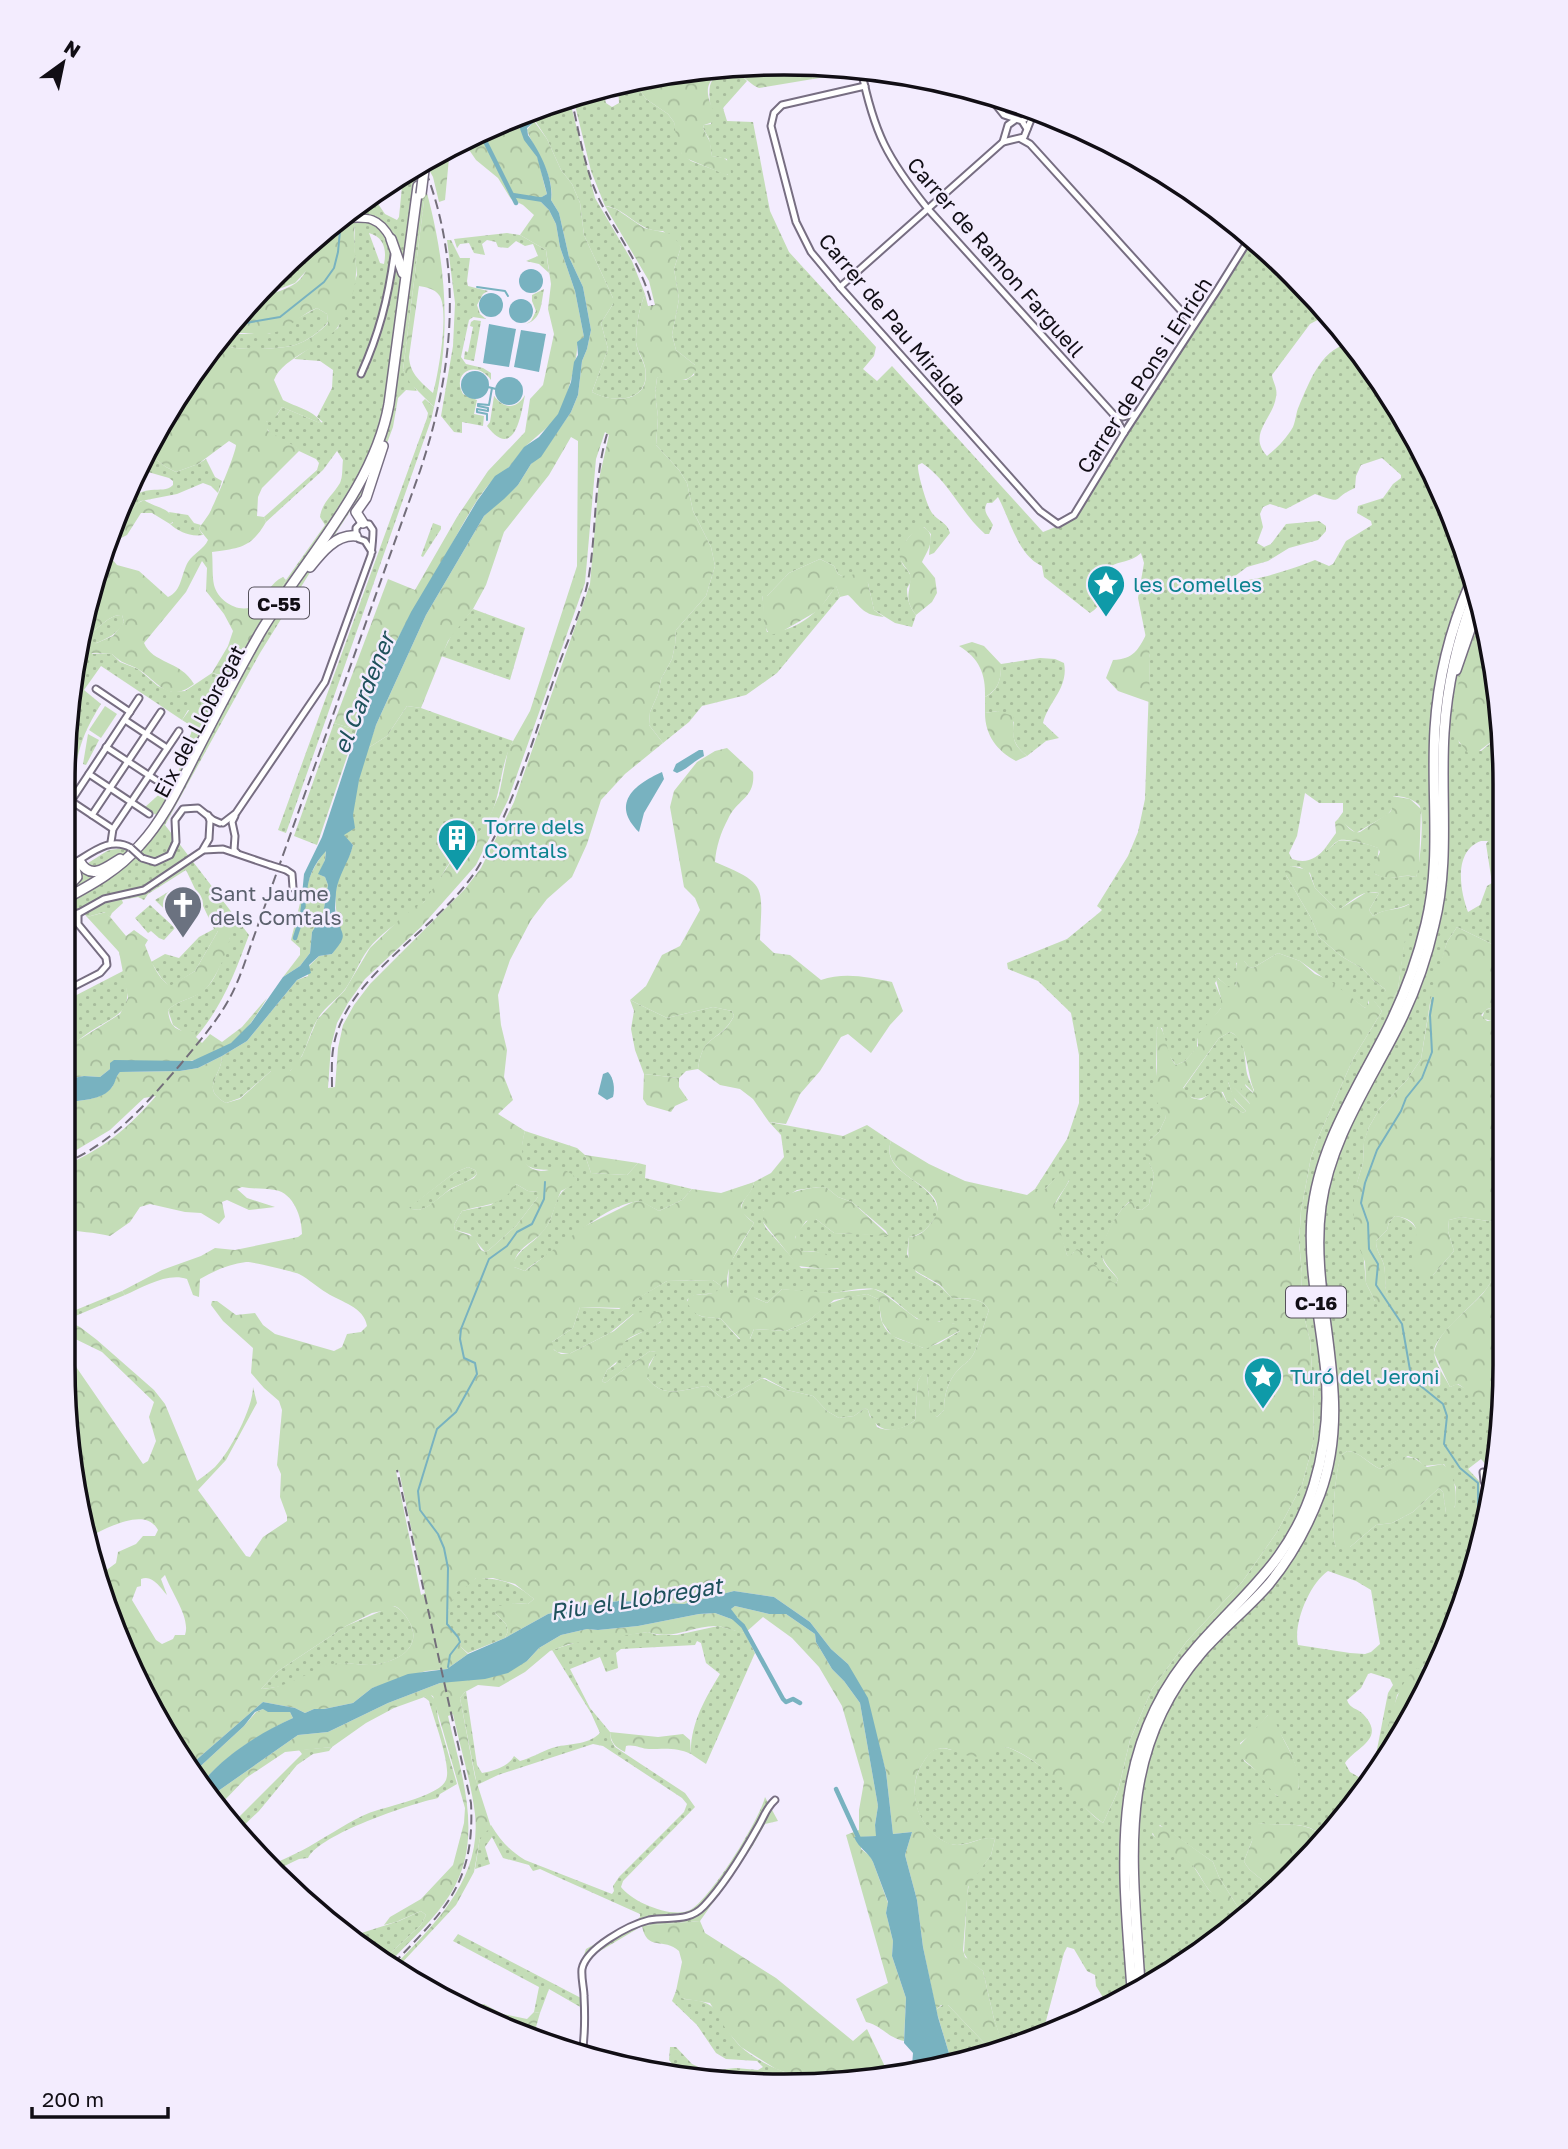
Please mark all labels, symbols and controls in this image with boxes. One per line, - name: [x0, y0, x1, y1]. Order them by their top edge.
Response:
- north arrow: [28, 28, 98, 98]
- text: N: [60, 35, 85, 62]
- street label: Carrer de Ramon Farguell: [902, 152, 1090, 362]
- street label: Carrer de Pau Miralda: [813, 228, 973, 410]
- street label: Carrer de Pons i Enrich: [1071, 272, 1217, 478]
- place icon: les Comelles: [1085, 563, 1127, 618]
- place label: les Comelles: [1133, 571, 1262, 597]
- road number: C-55: [249, 588, 309, 618]
- water label: el Cardener: [326, 626, 401, 757]
- street label: Eix del Llobregat: [148, 640, 250, 802]
- place label: Torre dels Comtals: [484, 813, 584, 863]
- building icon: Torre dels Comtals: [436, 817, 478, 872]
- place label: Sant Jaume dels Comtals: [210, 880, 342, 930]
- church icon: Sant Jaume dels Comtals: [162, 884, 204, 939]
- road number: C-16: [1286, 1286, 1346, 1318]
- place icon: Turó del Jeroni: [1242, 1355, 1284, 1410]
- place label: Turó del Jeroni: [1290, 1363, 1440, 1389]
- water label: Riu el Llobregat: [548, 1570, 726, 1625]
- scale bar: [32, 2076, 168, 2120]
- text: 200 m: [42, 2086, 104, 2112]

